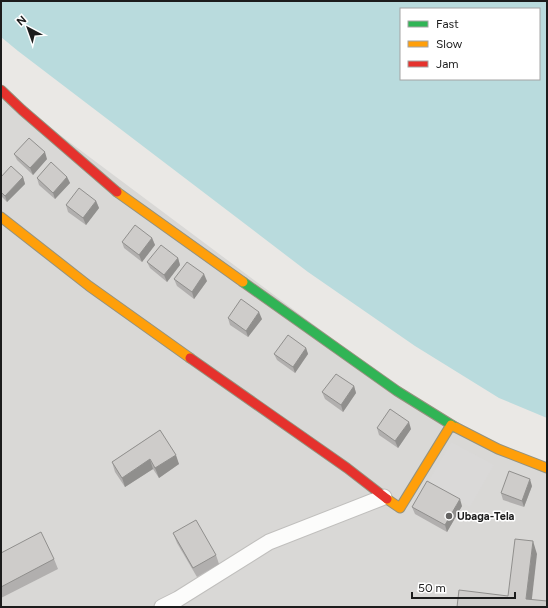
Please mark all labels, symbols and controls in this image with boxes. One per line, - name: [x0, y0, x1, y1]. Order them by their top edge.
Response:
- north arrow: [8, 8, 48, 48]
- legend: [400, 8, 540, 80]
- text: N: [14, 13, 29, 29]
- text: Fast: [436, 17, 459, 31]
- text: Slow: [436, 37, 463, 51]
- text: Jam: [436, 57, 459, 71]
- place label: Ubaga-Tela: [457, 510, 515, 523]
- marker: Ubaga-Tela: [444, 511, 454, 521]
- scale bar: [412, 574, 515, 600]
- text: 50 m: [418, 581, 446, 595]

